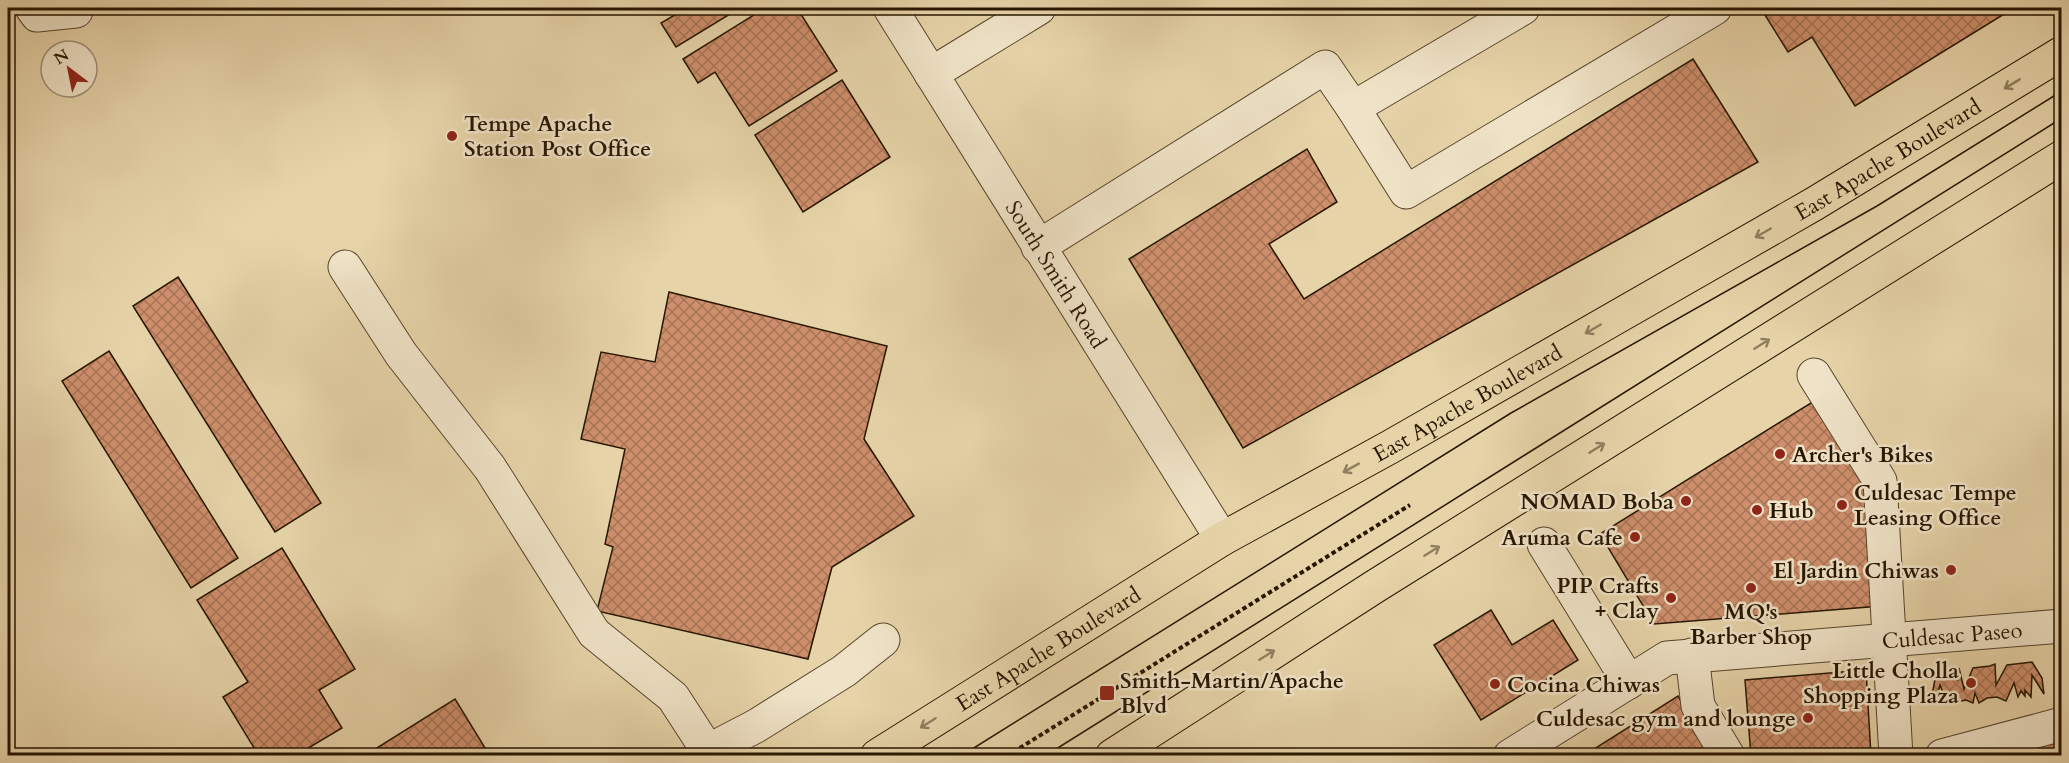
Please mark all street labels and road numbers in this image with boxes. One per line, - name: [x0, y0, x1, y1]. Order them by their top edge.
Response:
- street label: East Apache Boulevard: [1789, 92, 1987, 228]
- street label: South Smith Road: [998, 195, 1113, 355]
- street label: East Apache Boulevard: [1368, 338, 1568, 470]
- street label: East Apache Boulevard: [950, 580, 1147, 719]
- street label: Culdesac Paseo: [1881, 615, 2024, 657]

